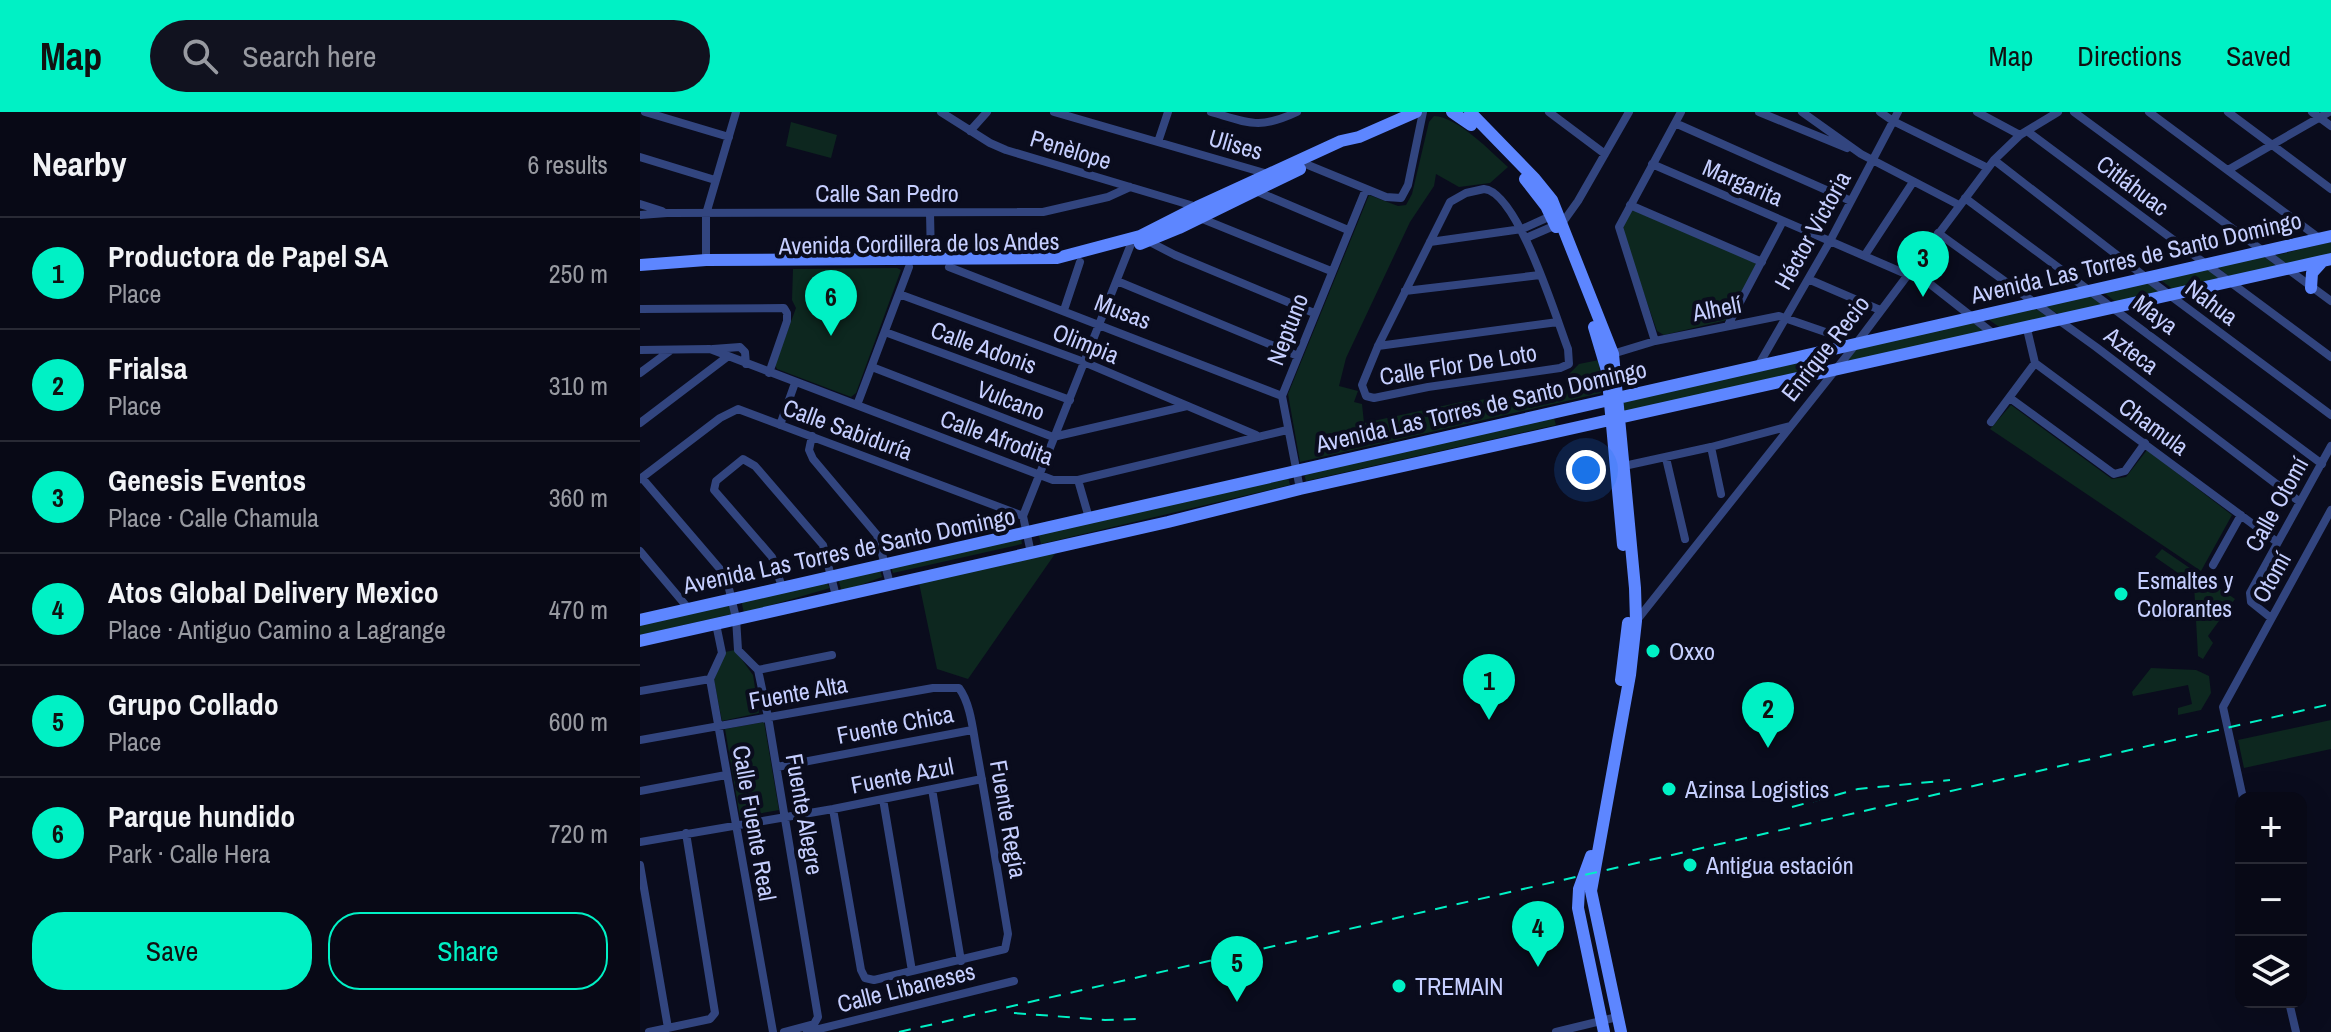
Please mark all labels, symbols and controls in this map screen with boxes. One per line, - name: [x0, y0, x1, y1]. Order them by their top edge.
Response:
- search box: [150, 20, 710, 92]
- text: Map: [40, 31, 102, 82]
- icon: search: [178, 34, 222, 78]
- text: Search here: [242, 36, 376, 76]
- text: Map: [1989, 37, 2033, 75]
- text: Directions: [2077, 37, 2182, 75]
- text: Saved: [2226, 37, 2291, 75]
- street label: Ulises: [1205, 121, 1267, 167]
- street label: Penèlope: [1027, 122, 1115, 176]
- text: Nearby: [32, 141, 127, 187]
- text: 6 results: [527, 147, 608, 182]
- street label: Citláhuac: [2090, 147, 2176, 223]
- street label: Margarita: [1698, 151, 1788, 213]
- street label: Héctor Victoria: [1766, 165, 1858, 295]
- street label: Calle San Pedro: [815, 177, 959, 209]
- street label: Avenida Las Torres de Santo Domingo: [1967, 203, 2305, 311]
- street label: Avenida Cordillera de los Andes: [777, 225, 1060, 261]
- pin: 3: [1897, 231, 1949, 297]
- text: Productora de Papel SA: [108, 236, 388, 276]
- text: 1: [52, 256, 64, 291]
- text: 250 m: [549, 256, 608, 291]
- pin: 6: [805, 270, 857, 336]
- street label: Nahua: [2179, 272, 2245, 332]
- text: Place: [108, 276, 161, 311]
- street label: Musas: [1090, 286, 1156, 336]
- street label: Alhelí: [1689, 287, 1745, 329]
- street label: Maya: [2127, 287, 2185, 341]
- street label: Neptuno: [1259, 289, 1315, 369]
- street label: Enrique Recio: [1774, 289, 1876, 407]
- street label: Calle Adonis: [927, 313, 1041, 381]
- street label: Olimpia: [1048, 315, 1124, 371]
- street label: Azteca: [2098, 319, 2166, 381]
- street label: Calle Flor De Loto: [1377, 336, 1539, 392]
- text: Frialsa: [108, 348, 187, 388]
- street label: Avenida Las Torres de Santo Domingo: [1312, 352, 1650, 460]
- text: 2: [52, 368, 64, 403]
- text: 310 m: [549, 368, 608, 403]
- street label: Vulcano: [972, 372, 1050, 428]
- text: Place: [108, 388, 161, 423]
- street label: Chamula: [2113, 390, 2195, 462]
- street label: Calle Sabiduría: [779, 391, 917, 467]
- street label: Calle Afrodita: [936, 402, 1058, 472]
- your location: [1566, 450, 1606, 490]
- street label: Calle Otomí: [2237, 450, 2315, 557]
- text: Genesis Eventos: [108, 460, 306, 500]
- text: 3: [52, 480, 64, 515]
- text: 360 m: [549, 480, 608, 515]
- street label: Avenida Las Torres de Santo Domingo: [679, 499, 1018, 601]
- text: Place · Calle Chamula: [108, 500, 319, 535]
- street label: Otomí: [2244, 545, 2298, 608]
- place label: Esmaltes y Colorantes: [2137, 564, 2233, 624]
- text: Atos Global Delivery Mexico: [108, 572, 439, 612]
- marker: Esmaltes y Colorantes: [2112, 585, 2130, 603]
- text: 4: [52, 592, 64, 627]
- text: 470 m: [549, 592, 608, 627]
- text: Place · Antiguo Camino a Lagrange: [108, 612, 446, 647]
- place label: Oxxo: [1669, 635, 1715, 667]
- marker: Oxxo: [1644, 642, 1662, 660]
- pin: 1: [1463, 654, 1515, 720]
- street label: Fuente Alta: [746, 668, 850, 716]
- pin: 2: [1742, 682, 1794, 748]
- text: Grupo Collado: [108, 684, 279, 724]
- street label: Fuente Chica: [834, 697, 956, 751]
- text: 5: [52, 704, 64, 739]
- text: 600 m: [549, 704, 608, 739]
- text: Place: [108, 724, 161, 759]
- street label: Calle Fuente Real: [726, 743, 784, 903]
- street label: Fuente Azul: [848, 749, 956, 801]
- street label: Fuente Alegre: [779, 751, 831, 877]
- street label: Fuente Regia: [983, 757, 1035, 881]
- place label: Azinsa Logistics: [1684, 773, 1829, 805]
- marker: Azinsa Logistics: [1660, 780, 1678, 798]
- map controls: [2235, 792, 2307, 1008]
- button: +: [2235, 792, 2307, 864]
- text: Parque hundido: [108, 796, 295, 836]
- text: 6: [52, 816, 64, 851]
- text: 720 m: [549, 816, 608, 851]
- text: Park · Calle Hera: [108, 836, 270, 871]
- place label: Antigua estación: [1705, 849, 1854, 881]
- marker: Antigua estación: [1681, 856, 1699, 874]
- button: −: [2235, 864, 2307, 936]
- pin: 4: [1512, 901, 1564, 967]
- button: Save: [32, 912, 312, 990]
- button: Share: [328, 912, 608, 990]
- pin: 5: [1211, 936, 1263, 1002]
- button: layers: [2235, 936, 2307, 1008]
- street label: Calle Libaneses: [834, 954, 978, 1020]
- place label: TREMAIN: [1415, 970, 1504, 1002]
- marker: TREMAIN: [1390, 977, 1408, 995]

